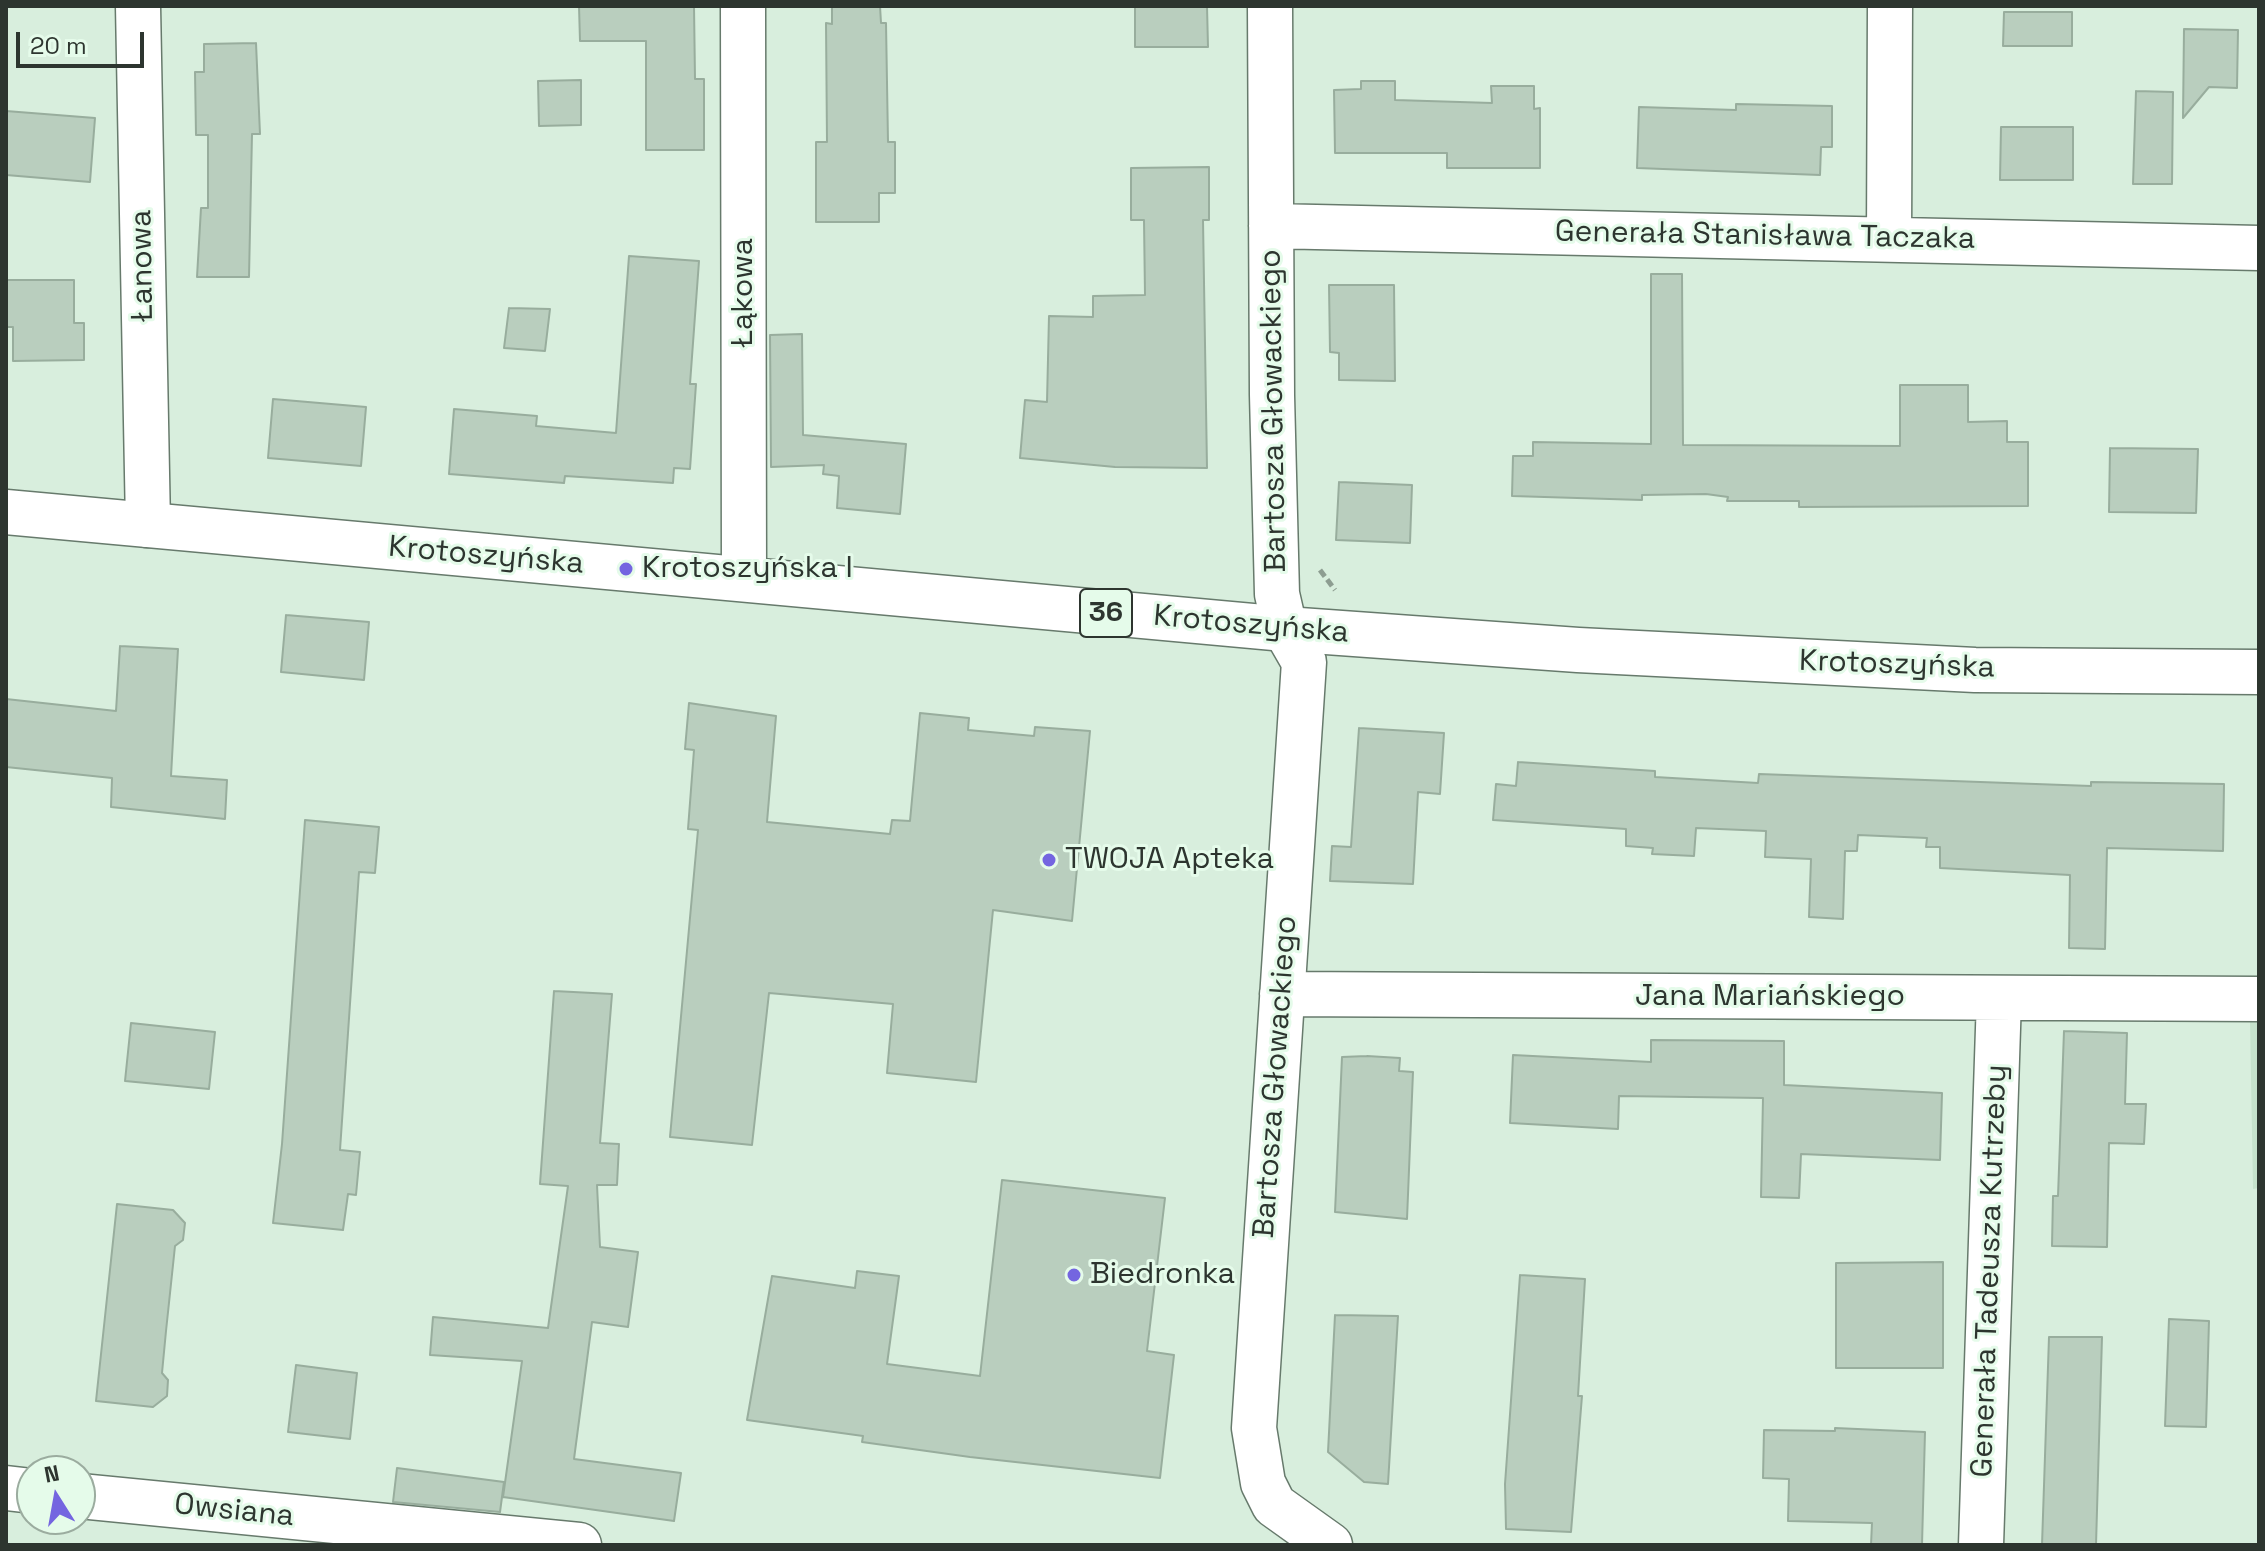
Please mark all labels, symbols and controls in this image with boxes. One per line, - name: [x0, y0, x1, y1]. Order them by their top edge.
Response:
- scale bar: [20, 16, 148, 66]
- text: 20 m: [30, 30, 87, 61]
- street label: Łanowa: [124, 209, 162, 323]
- street label: Generała Stanisława Taczaka: [1555, 214, 1975, 258]
- street label: Łąkowa: [726, 238, 762, 348]
- street label: Bartosza Głowackiego: [1253, 249, 1295, 573]
- street label: Krotoszyńska: [387, 530, 585, 582]
- place label: Krotoszyńska I: [642, 551, 853, 587]
- marker: Krotoszyńska I: [617, 560, 635, 578]
- road number: 36: [1080, 589, 1132, 637]
- street label: Krotoszyńska: [1152, 599, 1350, 651]
- street label: Krotoszyńska: [1798, 644, 1996, 686]
- place label: TWOJA Apteka: [1065, 842, 1274, 878]
- marker: TWOJA Apteka: [1040, 851, 1058, 869]
- street label: Bartosza Głowackiego: [1247, 915, 1305, 1239]
- street label: Jana Mariańskiego: [1635, 979, 1905, 1015]
- street label: Generała Tadeusza Kutrzeby: [1965, 1064, 2015, 1478]
- place label: Biedronka: [1090, 1257, 1235, 1293]
- marker: Biedronka: [1065, 1266, 1083, 1284]
- north arrow: [16, 1455, 96, 1535]
- text: N: [42, 1458, 62, 1489]
- street label: Owsiana: [172, 1487, 296, 1535]

